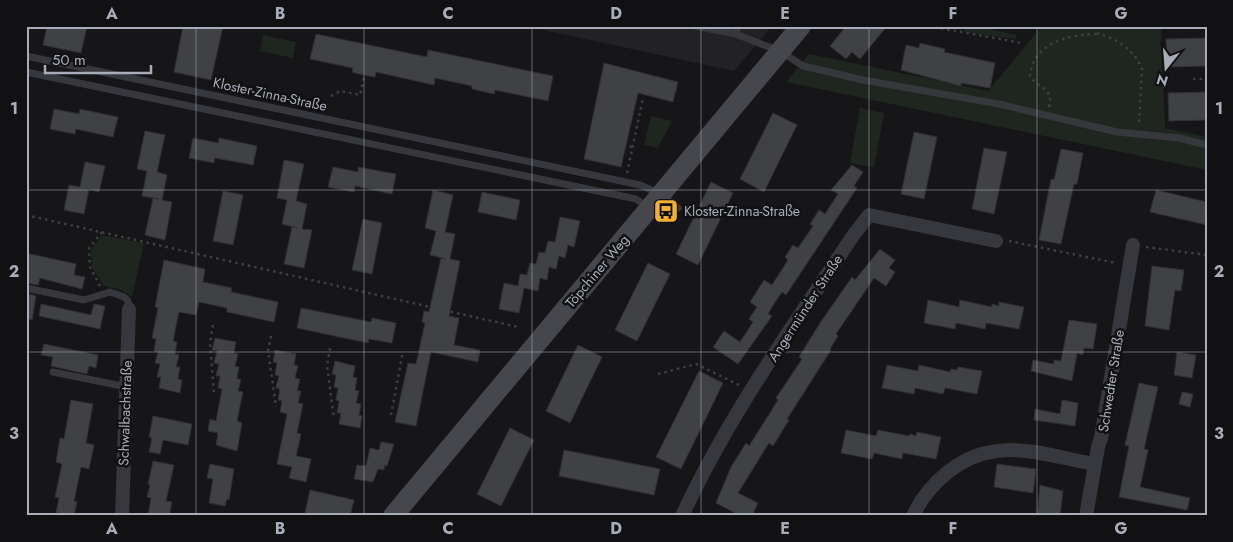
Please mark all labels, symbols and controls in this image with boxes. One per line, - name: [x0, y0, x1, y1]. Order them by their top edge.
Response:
- text: A: [105, 2, 118, 25]
- text: B: [275, 2, 285, 25]
- text: C: [442, 2, 454, 25]
- text: D: [610, 2, 622, 25]
- text: E: [780, 2, 790, 25]
- text: F: [949, 2, 957, 25]
- text: G: [1114, 2, 1128, 25]
- scale bar: [45, 42, 151, 74]
- north arrow: [1140, 42, 1190, 92]
- text: 50 m: [52, 49, 86, 71]
- text: N: [1154, 69, 1170, 92]
- street label: Kloster-Zinna-Straße: [211, 72, 329, 116]
- text: 1: [10, 97, 18, 120]
- text: 1: [1215, 97, 1223, 120]
- bus stop icon: Kloster-Zinna-Straße: [653, 198, 679, 224]
- place label: Kloster-Zinna-Straße: [684, 201, 800, 221]
- street label: Töpchiner Weg: [560, 230, 634, 312]
- street label: Angermünder Straße: [763, 251, 847, 365]
- text: 2: [9, 260, 19, 283]
- text: 2: [1214, 260, 1224, 283]
- street label: Schwedter Straße: [1093, 328, 1129, 434]
- street label: Schwalbachstraße: [113, 360, 137, 466]
- text: 3: [9, 422, 19, 445]
- text: 3: [1214, 422, 1224, 445]
- text: A: [105, 517, 118, 540]
- text: B: [275, 517, 285, 540]
- text: C: [442, 517, 454, 540]
- text: D: [610, 517, 622, 540]
- text: E: [780, 517, 790, 540]
- text: F: [949, 517, 957, 540]
- text: G: [1114, 517, 1128, 540]

